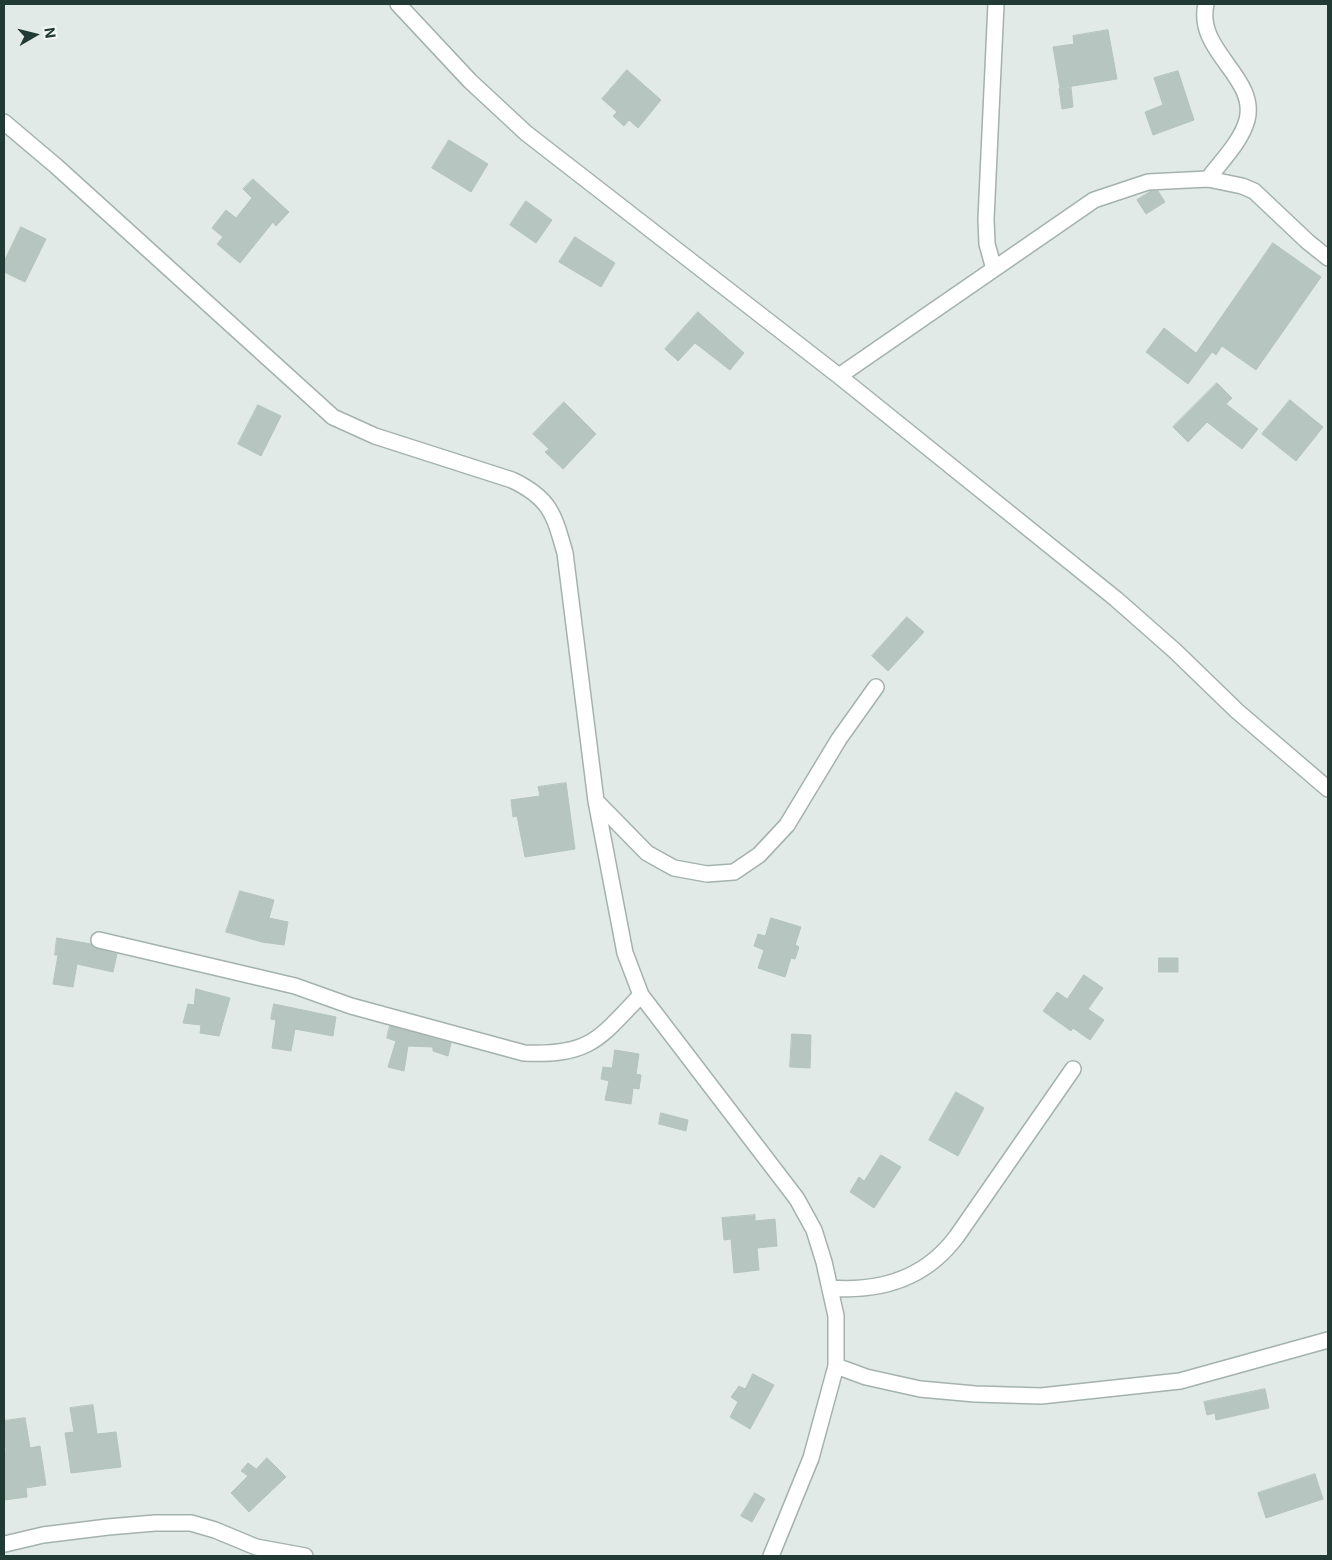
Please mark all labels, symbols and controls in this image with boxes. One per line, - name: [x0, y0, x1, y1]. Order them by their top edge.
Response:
- north arrow: [10, 10, 60, 60]
- text: N: [41, 26, 60, 39]

